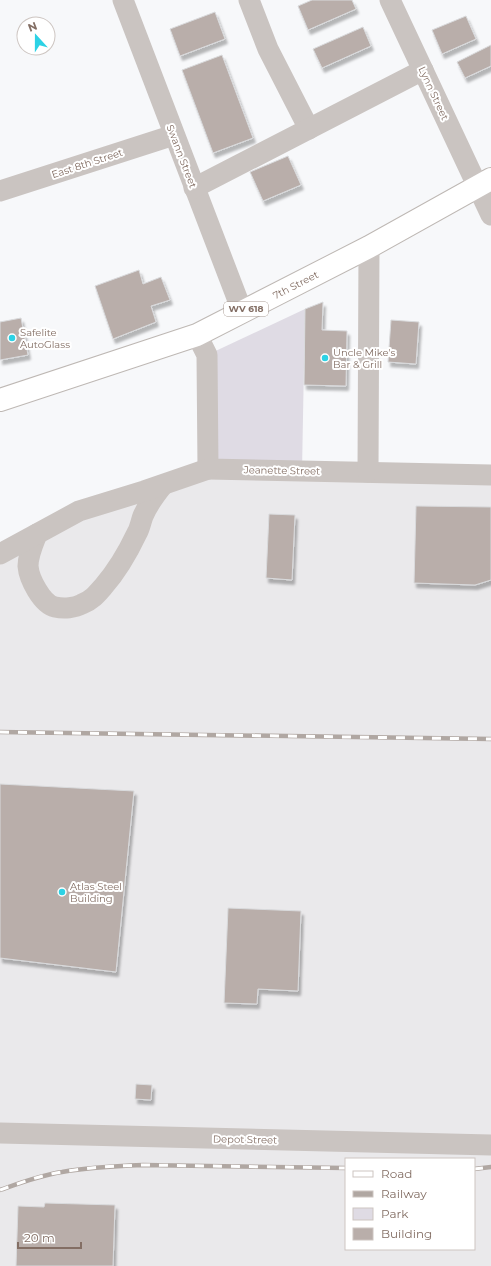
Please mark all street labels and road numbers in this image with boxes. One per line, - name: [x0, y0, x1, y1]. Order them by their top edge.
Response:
- street label: Lynn Street: [415, 64, 452, 122]
- street label: Swann Street: [163, 123, 200, 190]
- street label: East 8th Street: [50, 146, 124, 181]
- street label: 7th Street: [271, 268, 321, 302]
- road number: WV 618: [224, 302, 268, 316]
- street label: Jeanette Street: [243, 463, 320, 478]
- street label: Depot Street: [213, 1132, 277, 1147]

